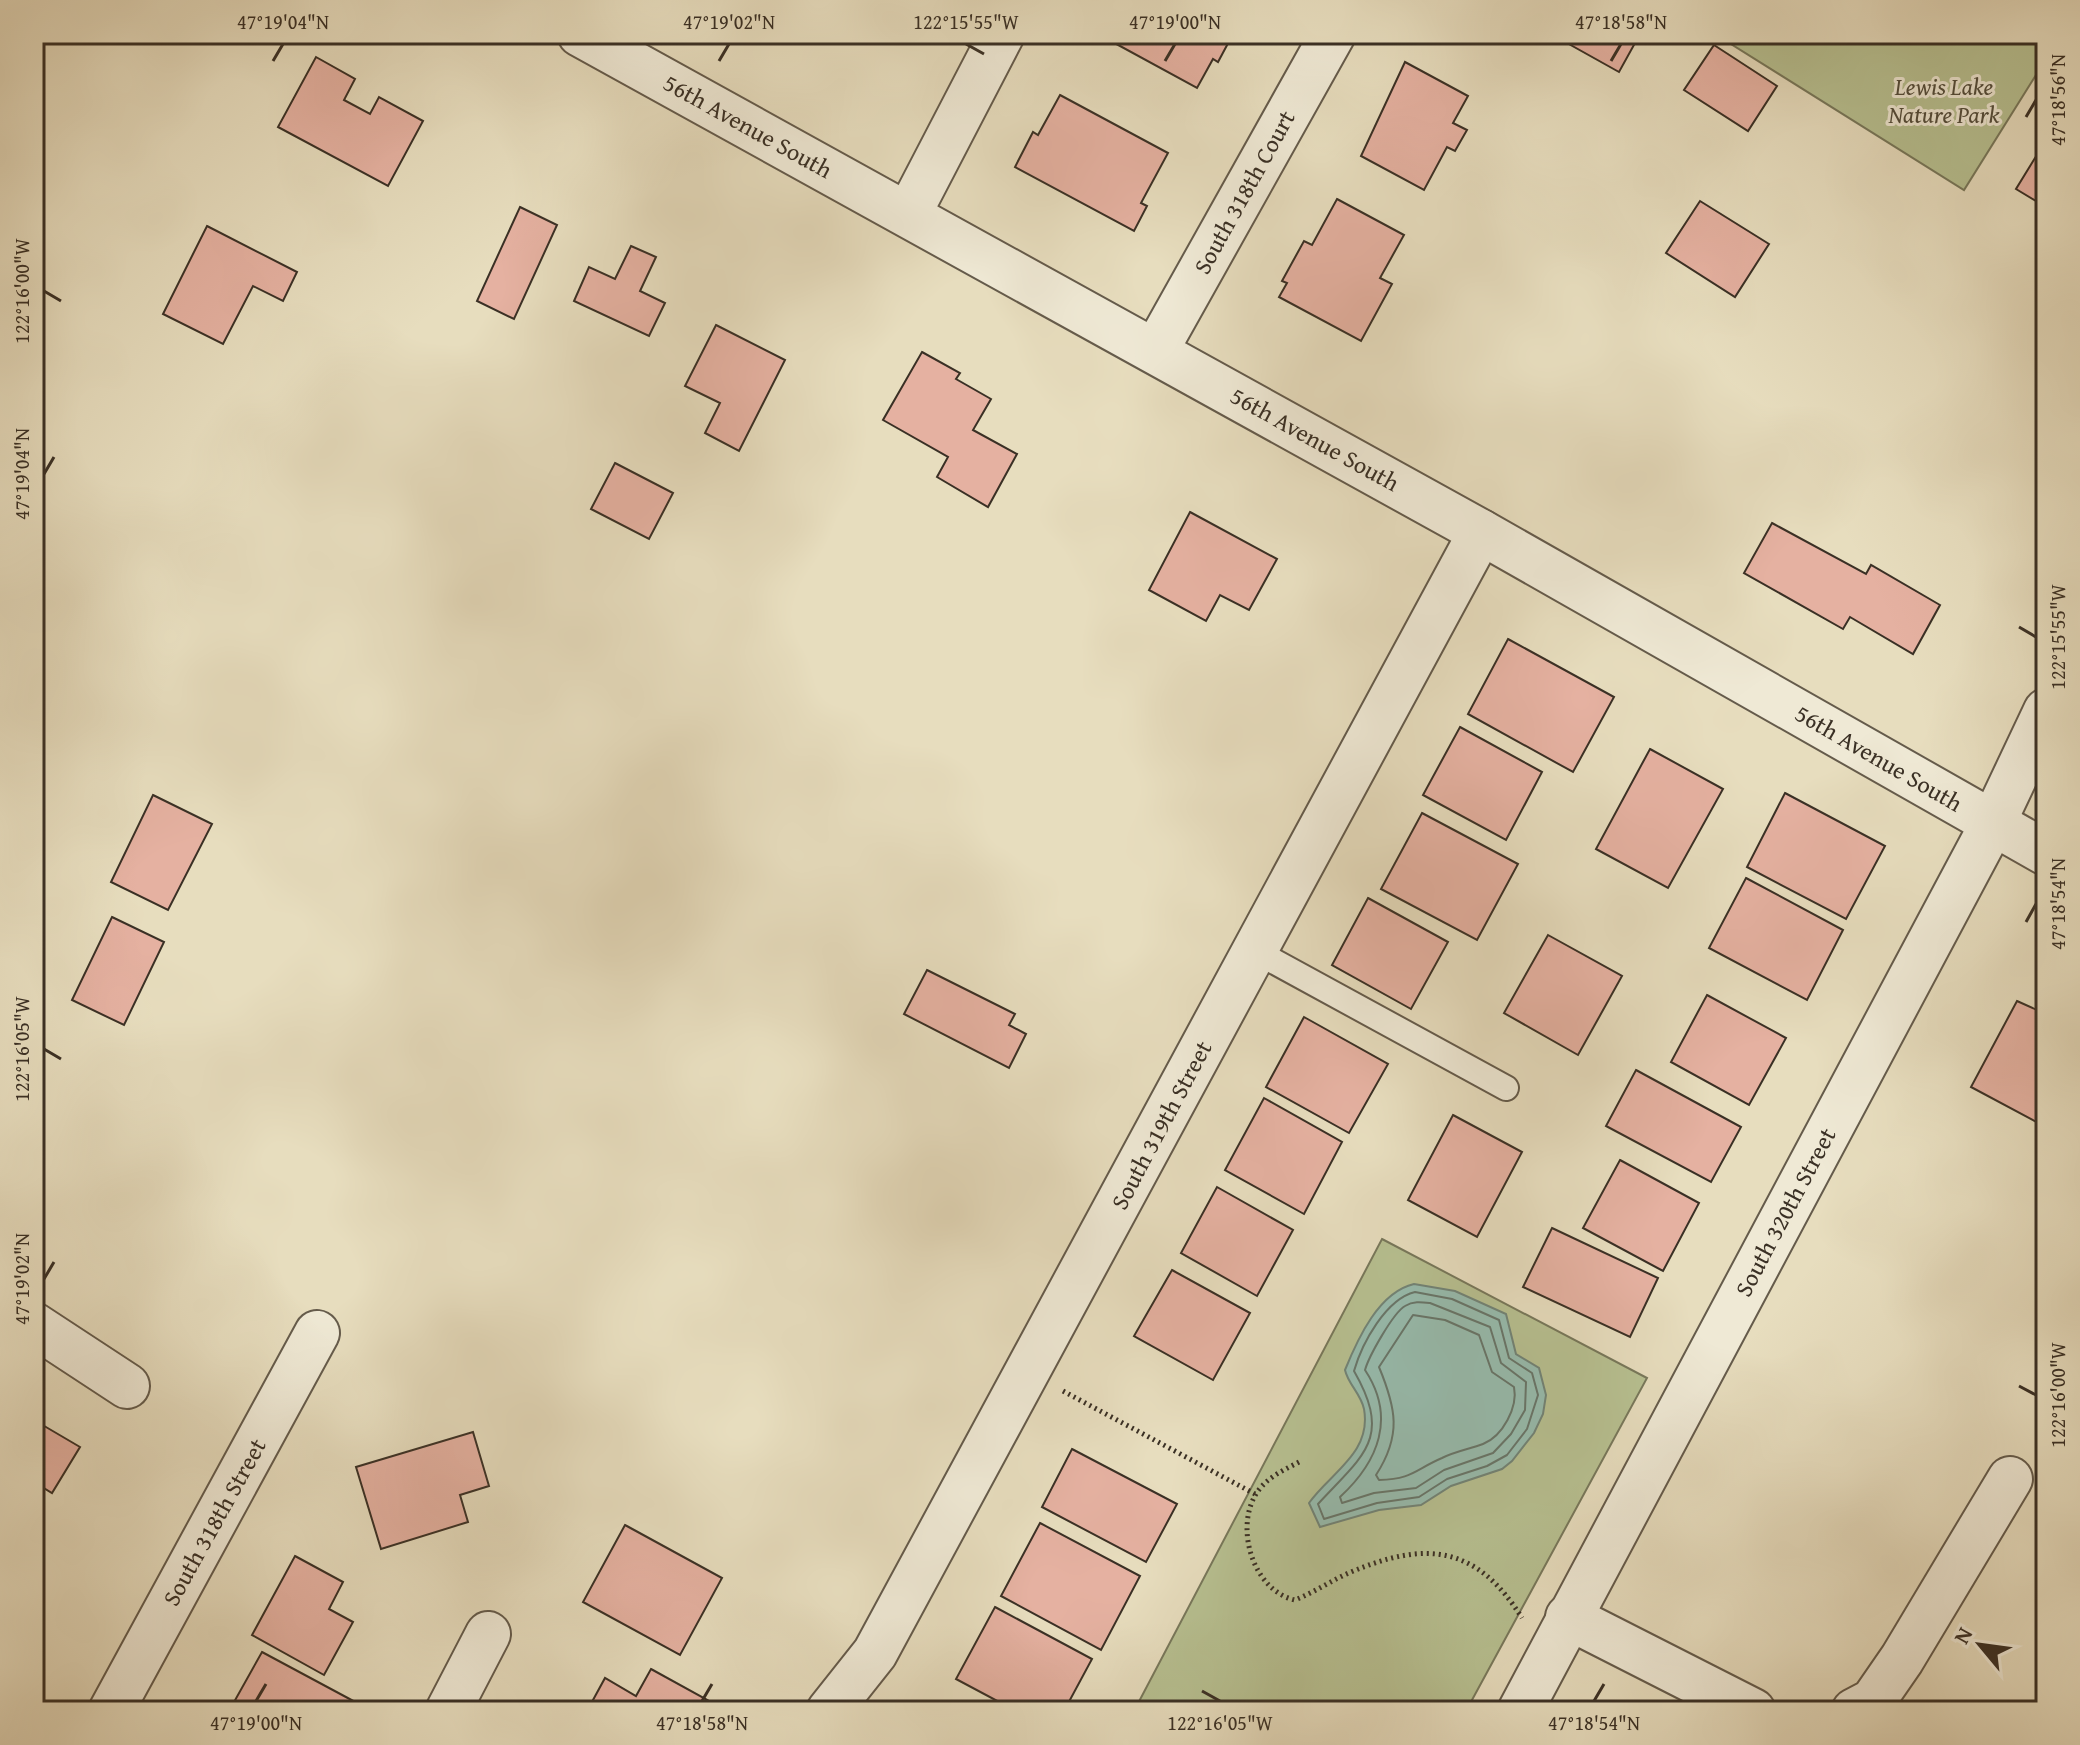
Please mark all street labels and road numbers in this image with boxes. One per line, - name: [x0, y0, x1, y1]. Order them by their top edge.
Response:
- street label: 56th Avenue South: [657, 65, 839, 187]
- street label: South 318th Court: [1184, 103, 1304, 280]
- street label: 56th Avenue South: [1224, 378, 1406, 500]
- street label: 56th Avenue South: [1789, 696, 1970, 820]
- street label: South 319th Street: [1102, 1034, 1221, 1216]
- street label: South 320th Street: [1726, 1121, 1845, 1303]
- street label: South 318th Street: [153, 1431, 275, 1612]

